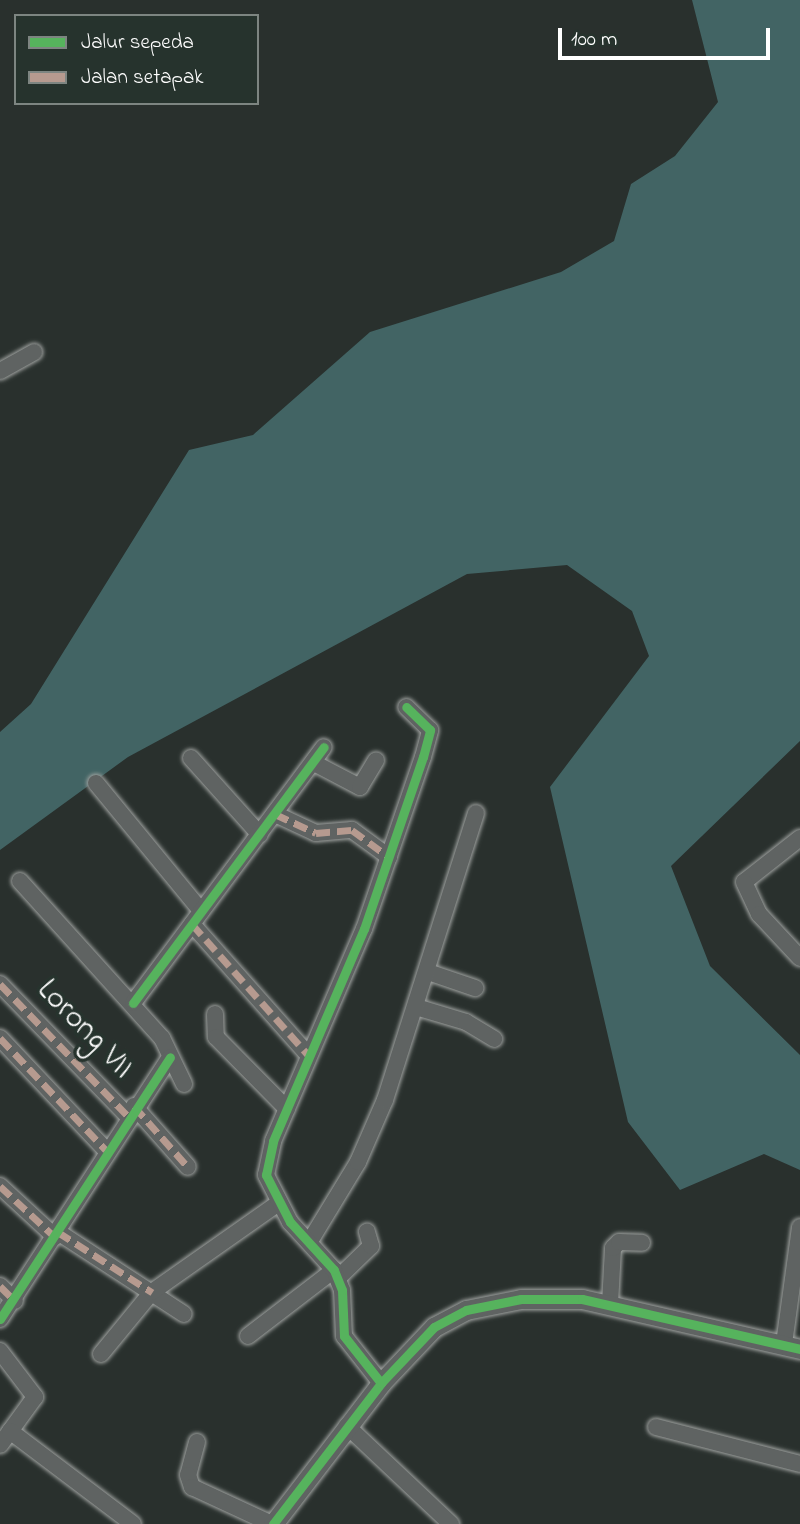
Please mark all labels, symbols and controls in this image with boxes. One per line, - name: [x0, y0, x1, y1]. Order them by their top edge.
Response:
- legend: [14, 14, 259, 105]
- scale bar: [562, 14, 774, 58]
- text: 100 m: [571, 25, 617, 55]
- text: Jalur sepeda: [81, 28, 194, 58]
- text: Jalan setapak: [81, 63, 204, 93]
- street label: Lorong VII: [27, 972, 141, 1088]

